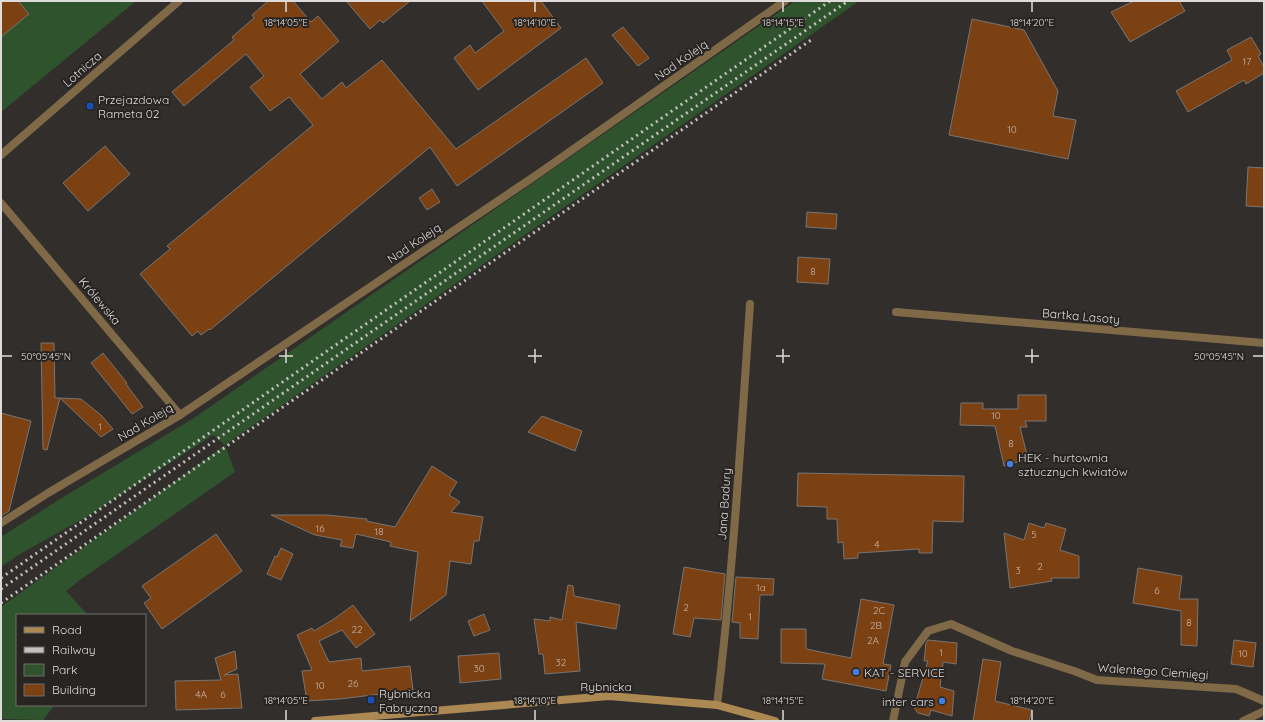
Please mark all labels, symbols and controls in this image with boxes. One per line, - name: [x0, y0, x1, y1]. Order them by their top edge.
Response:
- text: 18°14'05"E: [264, 16, 308, 29]
- text: 18°14'10"E: [514, 16, 556, 29]
- text: 18°14'15"E: [762, 16, 804, 29]
- text: 18°14'20"E: [1010, 16, 1054, 29]
- street label: Nad Koleją: [651, 36, 711, 84]
- street label: Lotnicza: [60, 48, 104, 90]
- house number: 17: [1243, 55, 1251, 68]
- place label: Przejazdowa Rameta 02: [98, 92, 169, 121]
- marker: Przejazdowa Rameta 02: [85, 101, 95, 111]
- house number: 10: [1007, 123, 1017, 136]
- street label: Nad Koleją: [384, 220, 444, 266]
- house number: 8: [810, 265, 816, 278]
- street label: Królewska: [76, 274, 124, 328]
- street label: Bartka Lasoty: [1041, 305, 1121, 327]
- text: 50°05'45"N: [21, 350, 71, 363]
- text: 50°05'45"N: [1194, 350, 1244, 363]
- street label: Nad Koleją: [115, 400, 175, 444]
- house number: 10: [991, 409, 1001, 422]
- house number: 1: [98, 420, 102, 433]
- house number: 8: [1008, 437, 1014, 450]
- place label: HEK - hurtownia sztucznych kwiatów: [1018, 450, 1128, 479]
- marker: HEK - hurtownia sztucznych kwiatów: [1005, 459, 1015, 469]
- street label: Jana Badury: [714, 467, 734, 541]
- house number: 16: [315, 522, 325, 535]
- house number: 18: [374, 525, 384, 538]
- house number: 5: [1031, 528, 1037, 541]
- house number: 4: [874, 538, 880, 551]
- house number: 2: [1037, 560, 1043, 573]
- house number: 3: [1015, 564, 1021, 577]
- house number: 1a: [756, 581, 766, 594]
- house number: 6: [1154, 584, 1160, 597]
- house number: 2: [683, 601, 689, 614]
- house number: 2C: [873, 604, 886, 617]
- house number: 1: [748, 610, 752, 623]
- legend: [16, 614, 146, 706]
- house number: 8: [1186, 616, 1192, 629]
- house number: 2B: [870, 619, 883, 632]
- text: Road: [52, 622, 82, 637]
- house number: 22: [351, 623, 363, 636]
- house number: 2A: [867, 634, 880, 647]
- text: Railway: [52, 642, 96, 657]
- house number: 1: [939, 646, 943, 659]
- house number: 10: [1238, 647, 1248, 660]
- house number: 32: [556, 656, 567, 669]
- street label: Walentego Ciemięgi: [1097, 660, 1209, 682]
- text: Park: [52, 662, 77, 677]
- house number: 30: [473, 662, 485, 675]
- place label: KAT - SERVICE: [864, 665, 945, 680]
- marker: KAT - SERVICE: [851, 667, 861, 677]
- house number: 26: [348, 677, 359, 690]
- house number: 10: [315, 679, 325, 692]
- street label: Rybnicka: [580, 679, 632, 694]
- text: Building: [52, 682, 96, 697]
- place label: Rybnicka Fabryczna: [379, 686, 438, 715]
- house number: 4A: [195, 688, 207, 701]
- house number: 6: [220, 688, 226, 701]
- text: 18°14'05"E: [264, 694, 308, 707]
- text: 18°14'10"E: [514, 694, 556, 707]
- text: 18°14'15"E: [762, 694, 804, 707]
- place label: inter cars: [882, 694, 934, 709]
- text: 18°14'20"E: [1010, 694, 1054, 707]
- marker: Rybnicka Fabryczna: [366, 695, 376, 705]
- marker: inter cars: [937, 696, 947, 706]

